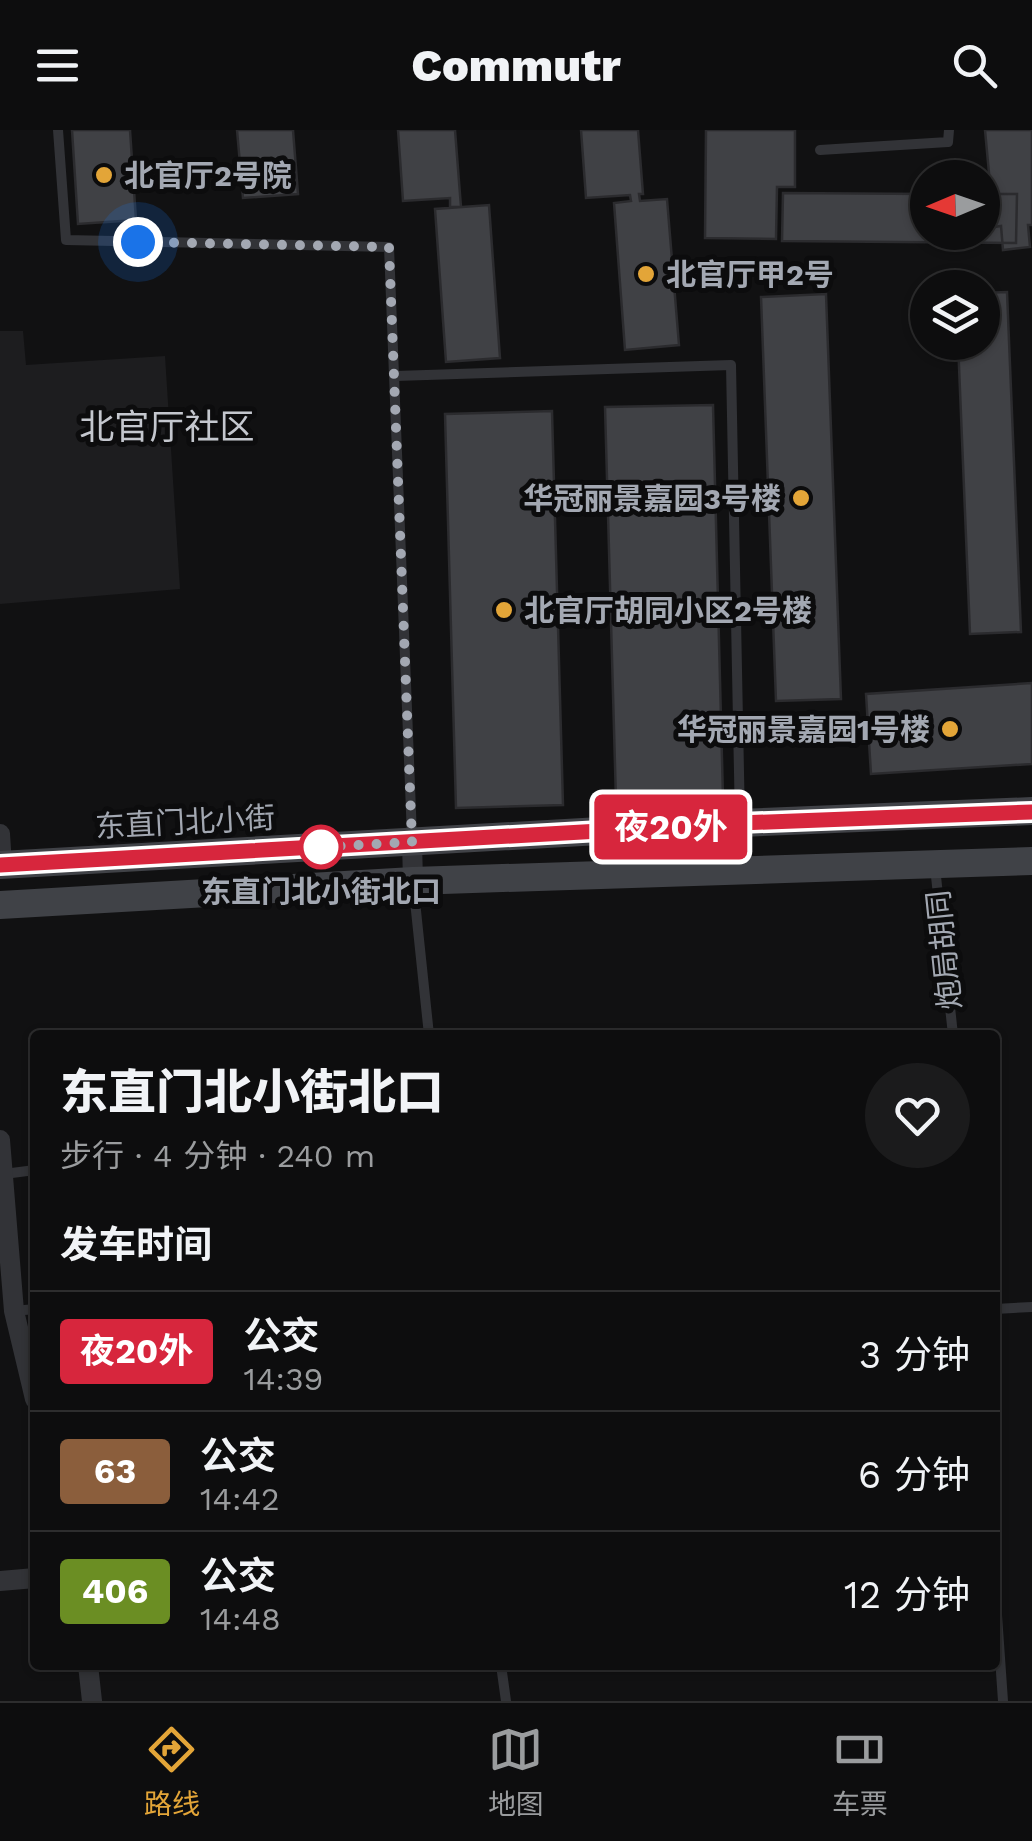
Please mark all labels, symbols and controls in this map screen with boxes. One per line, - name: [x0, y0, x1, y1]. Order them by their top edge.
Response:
- icon: menu: [30, 38, 85, 93]
- icon: search: [947, 38, 1002, 93]
- text: Commutr: [411, 39, 621, 92]
- place label: 北官厅2号院: [124, 158, 292, 193]
- north arrow: [910, 160, 1000, 250]
- map controls: [910, 160, 1000, 360]
- marker: 北官厅2号院: [93, 164, 115, 186]
- your location: [113, 217, 163, 267]
- place label: 北官厅甲2号: [666, 257, 834, 292]
- marker: 北官厅甲2号: [635, 263, 657, 285]
- button: layers: [910, 270, 1000, 360]
- district label: 北官厅社区: [79, 406, 255, 448]
- place label: 华冠丽景嘉园3号楼: [523, 481, 781, 516]
- marker: 华冠丽景嘉园3号楼: [790, 487, 812, 509]
- place label: 北官厅胡同小区2号楼: [524, 593, 812, 628]
- marker: 北官厅胡同小区2号楼: [493, 599, 515, 621]
- place label: 华冠丽景嘉园1号楼: [677, 712, 930, 747]
- marker: 华冠丽景嘉园1号楼: [939, 718, 961, 740]
- line badge: 夜20外: [601, 794, 741, 860]
- street label: 东直门北小街: [94, 800, 276, 844]
- text: 夜20外: [614, 806, 728, 848]
- marker: 东直门北小街北口: [300, 826, 342, 868]
- place label: 东直门北小街北口: [201, 874, 441, 909]
- street label: 炮局胡同: [920, 888, 968, 1012]
- button: heart: [865, 1063, 970, 1168]
- text: 东直门北小街北口: [60, 1064, 444, 1121]
- text: 步行 · 4 分钟 · 240 m: [60, 1137, 375, 1175]
- text: 发车时间: [60, 1223, 212, 1267]
- text: 公交: [243, 1314, 319, 1358]
- text: 夜20外: [80, 1330, 193, 1372]
- text: 3 分钟: [859, 1333, 970, 1377]
- text: 14:39: [243, 1360, 323, 1398]
- text: 公交: [200, 1434, 276, 1478]
- text: 63: [94, 1450, 136, 1492]
- text: 6 分钟: [858, 1453, 970, 1497]
- text: 14:42: [200, 1480, 280, 1518]
- text: 公交: [200, 1554, 276, 1598]
- text: 406: [82, 1570, 148, 1612]
- text: 12 分钟: [844, 1573, 970, 1617]
- text: 14:48: [200, 1600, 281, 1638]
- tab: 路线: [144, 1722, 200, 1822]
- tab: 地图: [488, 1722, 544, 1822]
- tab: 车票: [832, 1722, 888, 1822]

